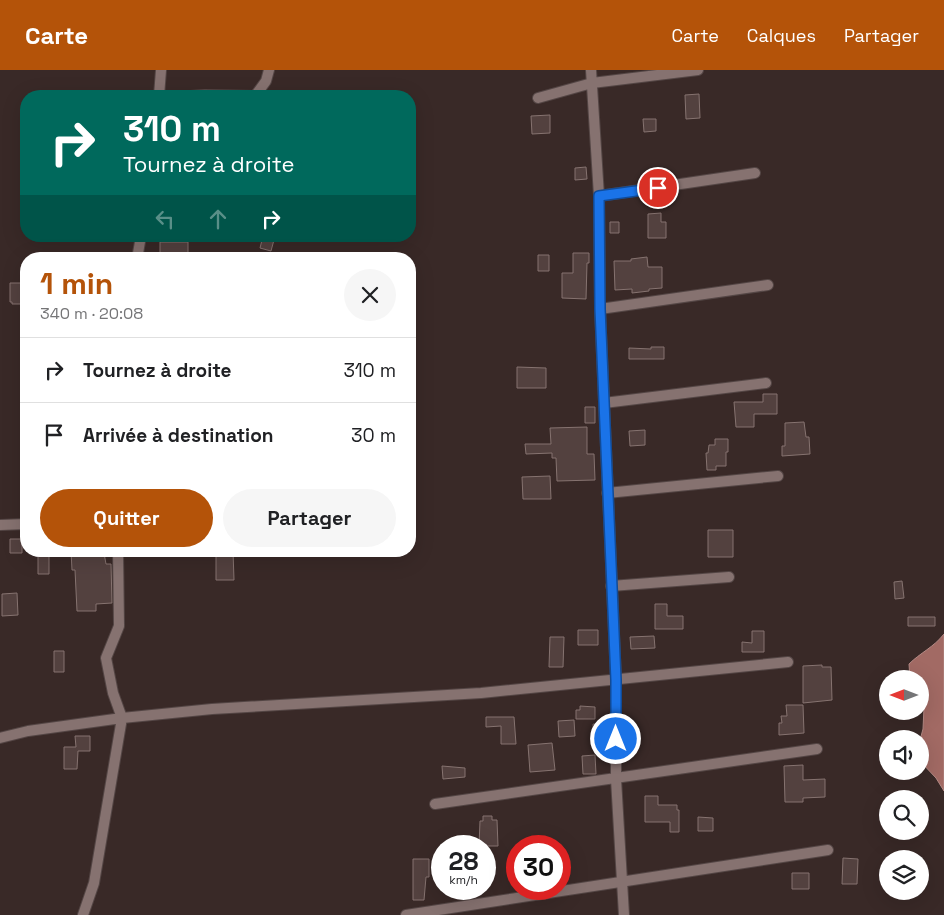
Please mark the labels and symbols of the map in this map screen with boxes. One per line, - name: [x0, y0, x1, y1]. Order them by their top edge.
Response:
- pin: [637, 167, 679, 209]
- north arrow: [879, 670, 929, 720]
- position arrow: [589, 712, 641, 764]
- speed limit sign: 30: [506, 835, 571, 900]

